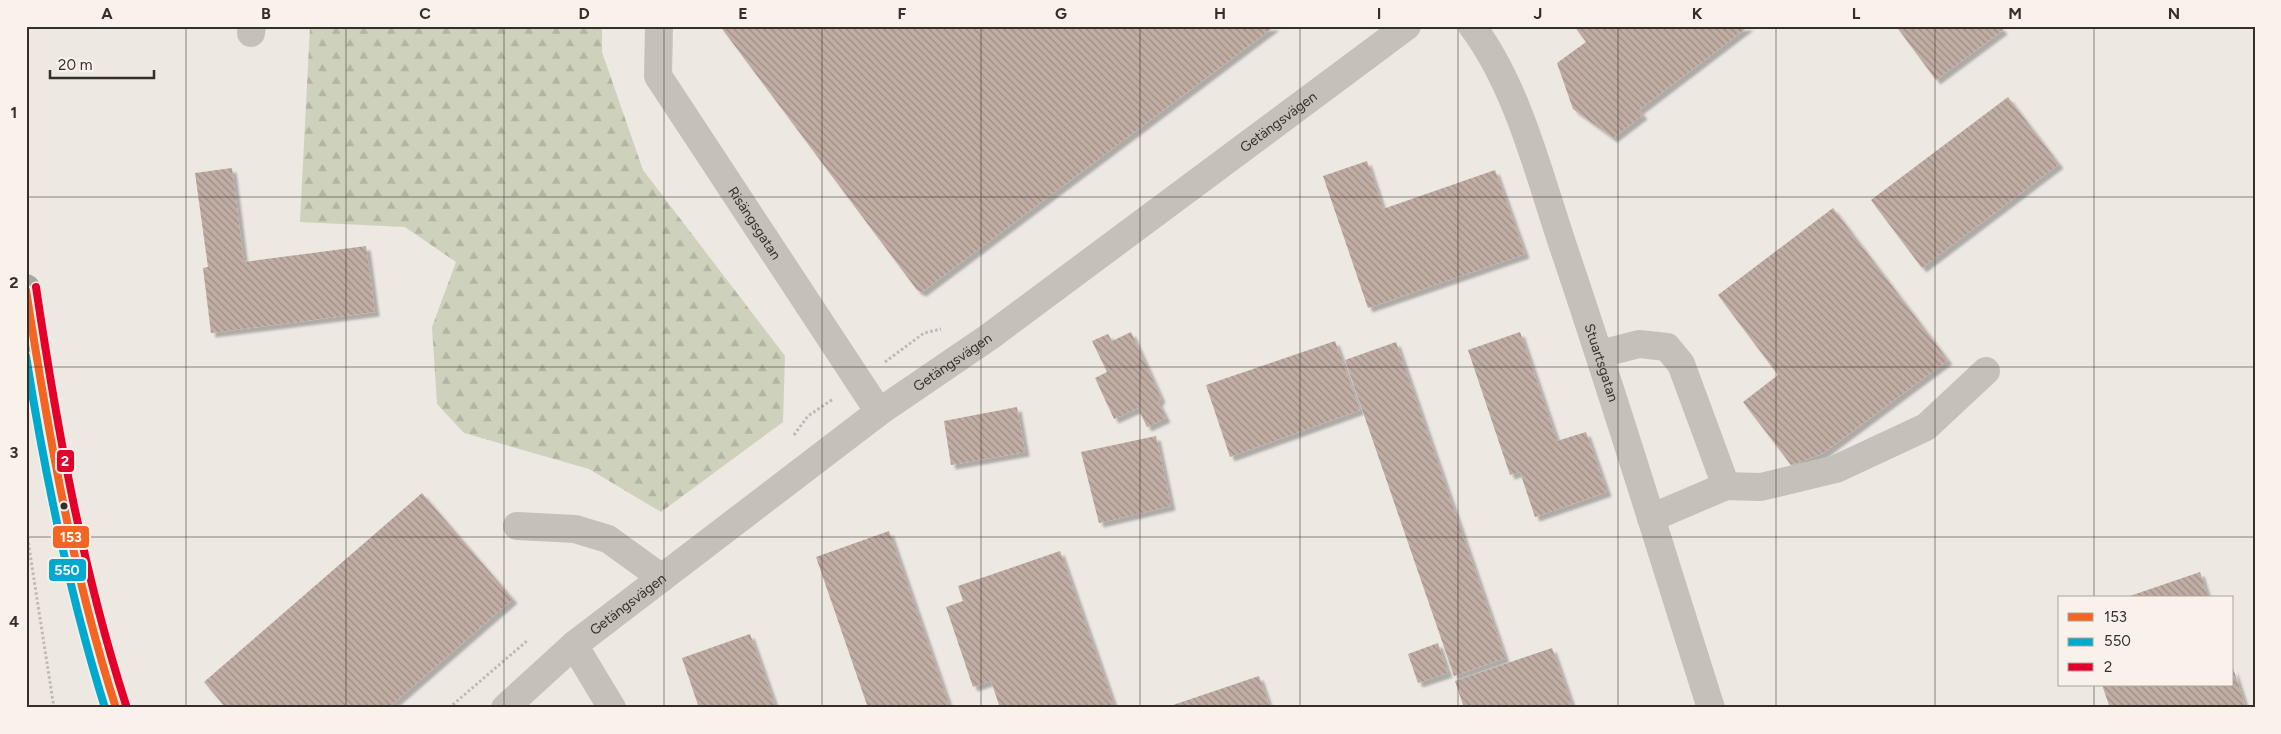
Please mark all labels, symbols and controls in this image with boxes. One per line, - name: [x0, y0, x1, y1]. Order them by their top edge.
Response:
- text: A: [101, 4, 113, 23]
- text: B: [261, 4, 271, 23]
- text: C: [419, 4, 431, 23]
- text: D: [578, 4, 590, 23]
- text: E: [738, 4, 748, 23]
- text: F: [898, 4, 907, 23]
- text: G: [1055, 4, 1067, 23]
- text: H: [1214, 4, 1226, 23]
- text: I: [1377, 4, 1381, 23]
- text: J: [1534, 4, 1542, 23]
- text: K: [1692, 4, 1703, 23]
- text: L: [1852, 4, 1861, 23]
- text: M: [2008, 4, 2022, 23]
- text: N: [2168, 4, 2180, 23]
- scale bar: [50, 48, 154, 80]
- text: 20 m: [58, 56, 92, 74]
- street label: Getängsvägen: [1237, 88, 1320, 156]
- text: 1: [11, 103, 17, 122]
- street label: Risängsgatan: [725, 183, 785, 263]
- text: 2: [9, 273, 19, 292]
- street label: Stuartsgatan: [1581, 321, 1622, 404]
- street label: Getängsvägen: [910, 329, 995, 395]
- text: 3: [10, 443, 19, 462]
- line badge: 2: [56, 449, 75, 473]
- text: 2: [61, 453, 69, 470]
- unlabelled marker: [59, 501, 69, 511]
- line badge: 153: [52, 525, 90, 549]
- text: 153: [60, 529, 82, 546]
- line badge: 550: [48, 558, 87, 582]
- text: 550: [54, 562, 80, 579]
- street label: Getängsvägen: [586, 569, 669, 638]
- legend: [2058, 596, 2234, 686]
- text: 153: [2104, 608, 2127, 626]
- text: 4: [9, 612, 19, 631]
- text: 550: [2104, 632, 2131, 650]
- text: 2: [2104, 658, 2112, 676]

